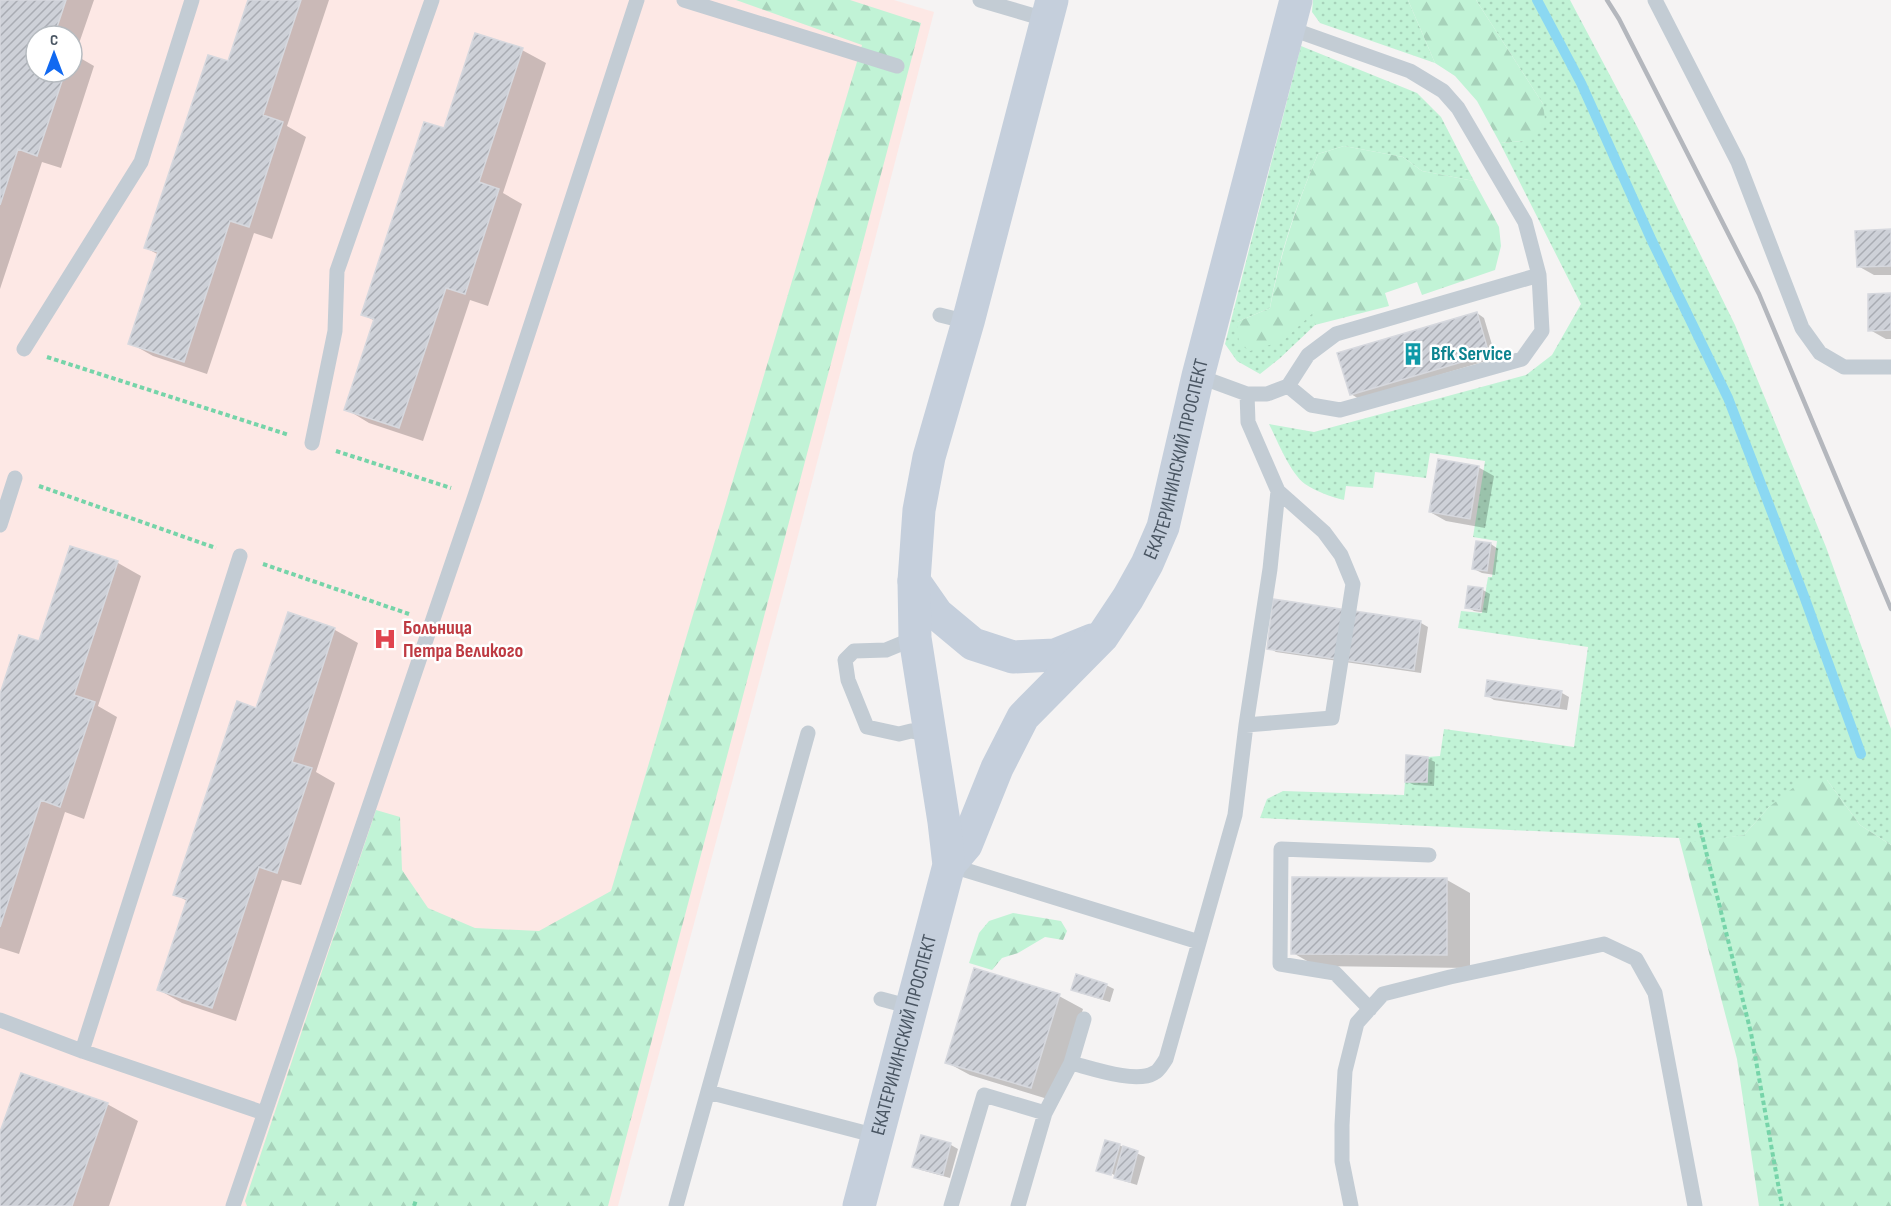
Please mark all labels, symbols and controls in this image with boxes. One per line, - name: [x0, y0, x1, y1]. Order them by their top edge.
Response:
- north arrow: [24, 24, 84, 84]
- text: С: [50, 31, 58, 50]
- building icon: Bfk Service: [1400, 341, 1426, 367]
- place label: Bfk Service: [1431, 342, 1512, 366]
- street label: ЕКАТЕРИНИНСКИЙ ПРОСПЕКТ: [1138, 356, 1214, 563]
- place label: Больница Петра Великого: [403, 616, 523, 663]
- hospital icon: Больница Петра Великого: [372, 626, 398, 652]
- street label: ЕКАТЕРИНИНСКИЙ ПРОСПЕКТ: [866, 932, 942, 1138]

